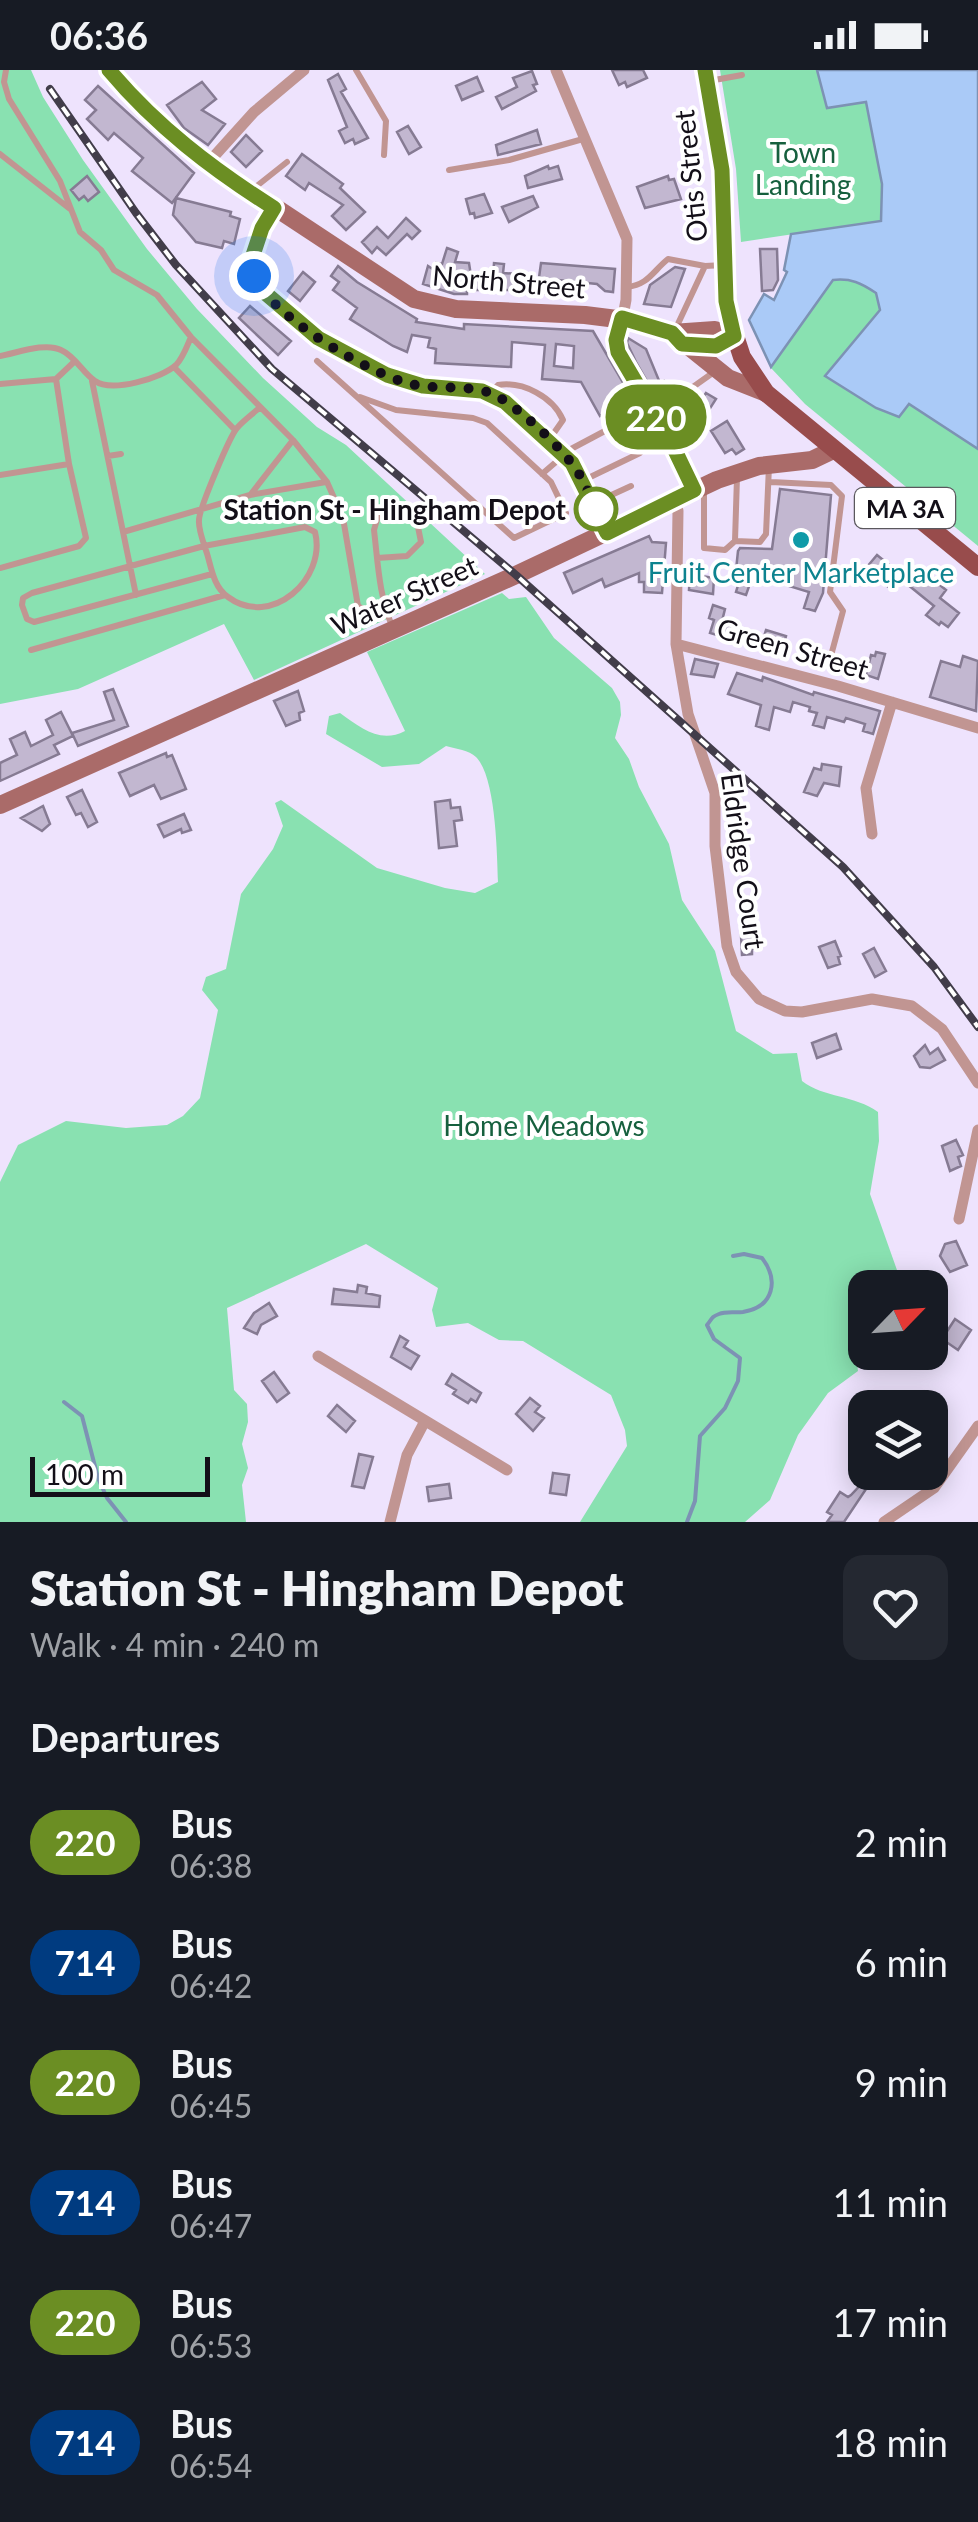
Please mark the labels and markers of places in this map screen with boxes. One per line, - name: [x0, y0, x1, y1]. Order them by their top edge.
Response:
- marker: Station St - Hingham Depot: [575, 488, 617, 530]
- place label: Station St - Hingham Depot: [223, 492, 567, 526]
- marker: Fruit Center Marketplace: [790, 529, 812, 551]
- place label: Fruit Center Marketplace: [648, 555, 954, 589]

